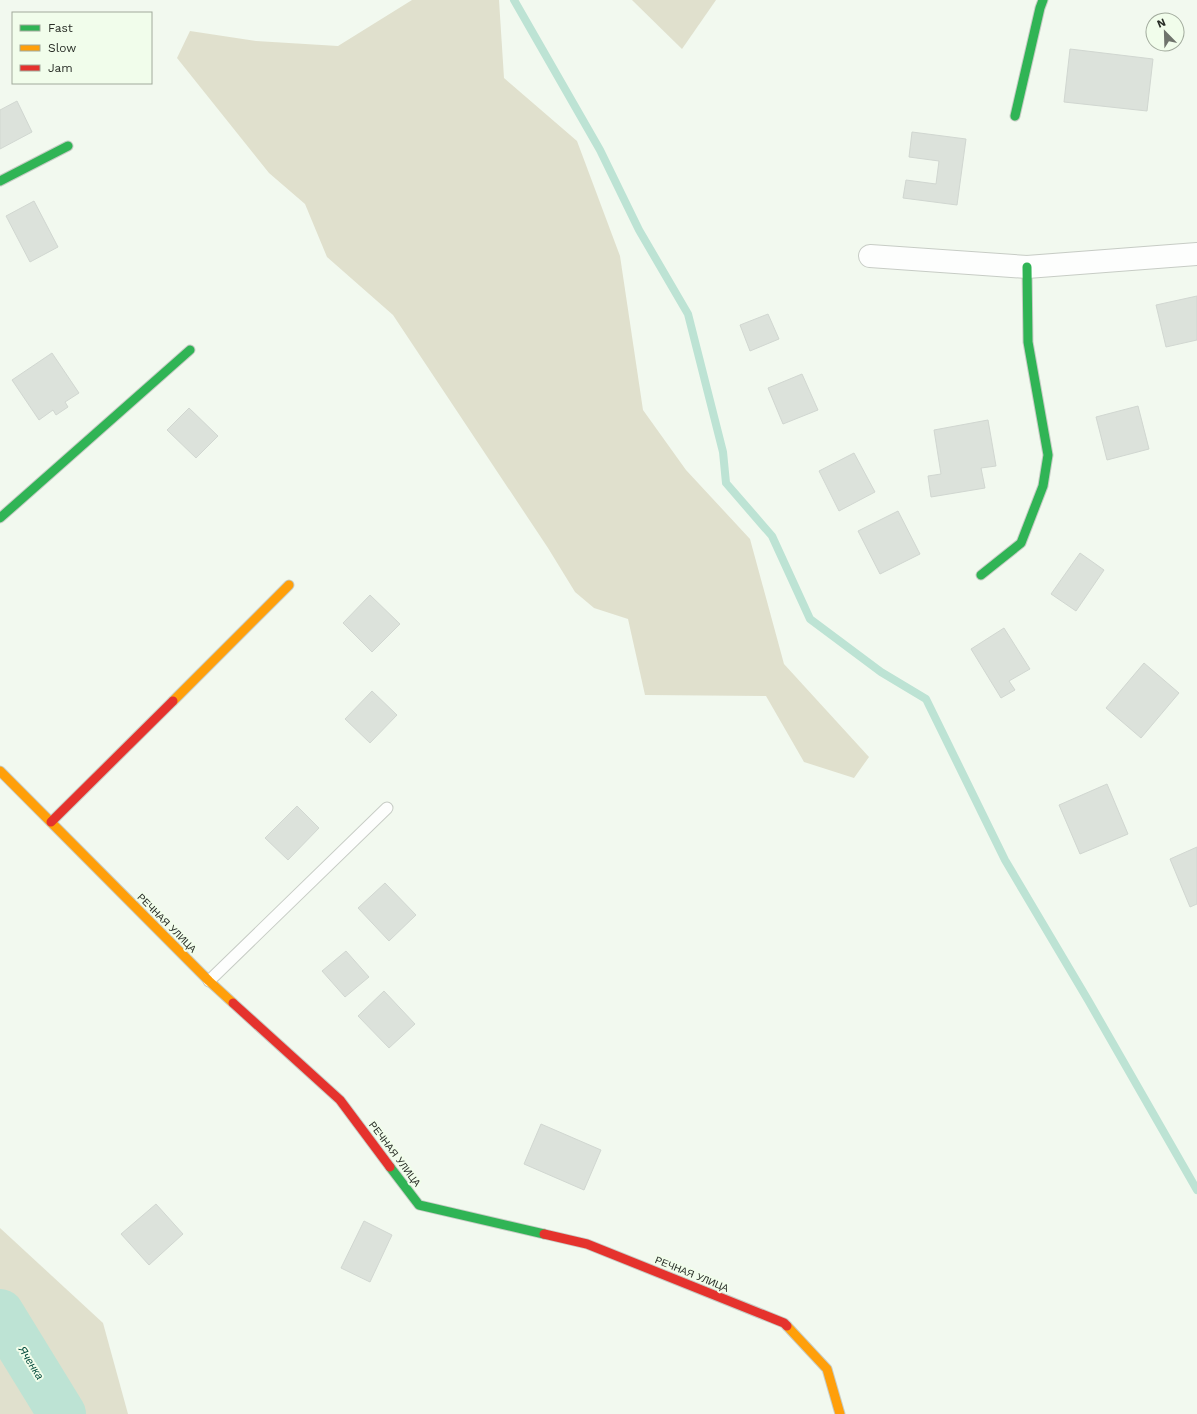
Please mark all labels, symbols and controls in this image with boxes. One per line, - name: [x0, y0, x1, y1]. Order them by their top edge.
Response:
- legend: [12, 12, 152, 84]
- north arrow: [1145, 12, 1185, 52]
- text: N: [1155, 16, 1168, 31]
- text: Fast: [48, 21, 73, 35]
- text: Slow: [48, 41, 76, 55]
- text: Jam: [48, 61, 73, 75]
- street label: РЕЧНАЯ УЛИЦА: [135, 891, 199, 955]
- street label: РЕЧНАЯ УЛИЦА: [367, 1119, 423, 1189]
- street label: РЕЧНАЯ УЛИЦА: [654, 1254, 731, 1294]
- water label: Яченка: [15, 1343, 46, 1382]

